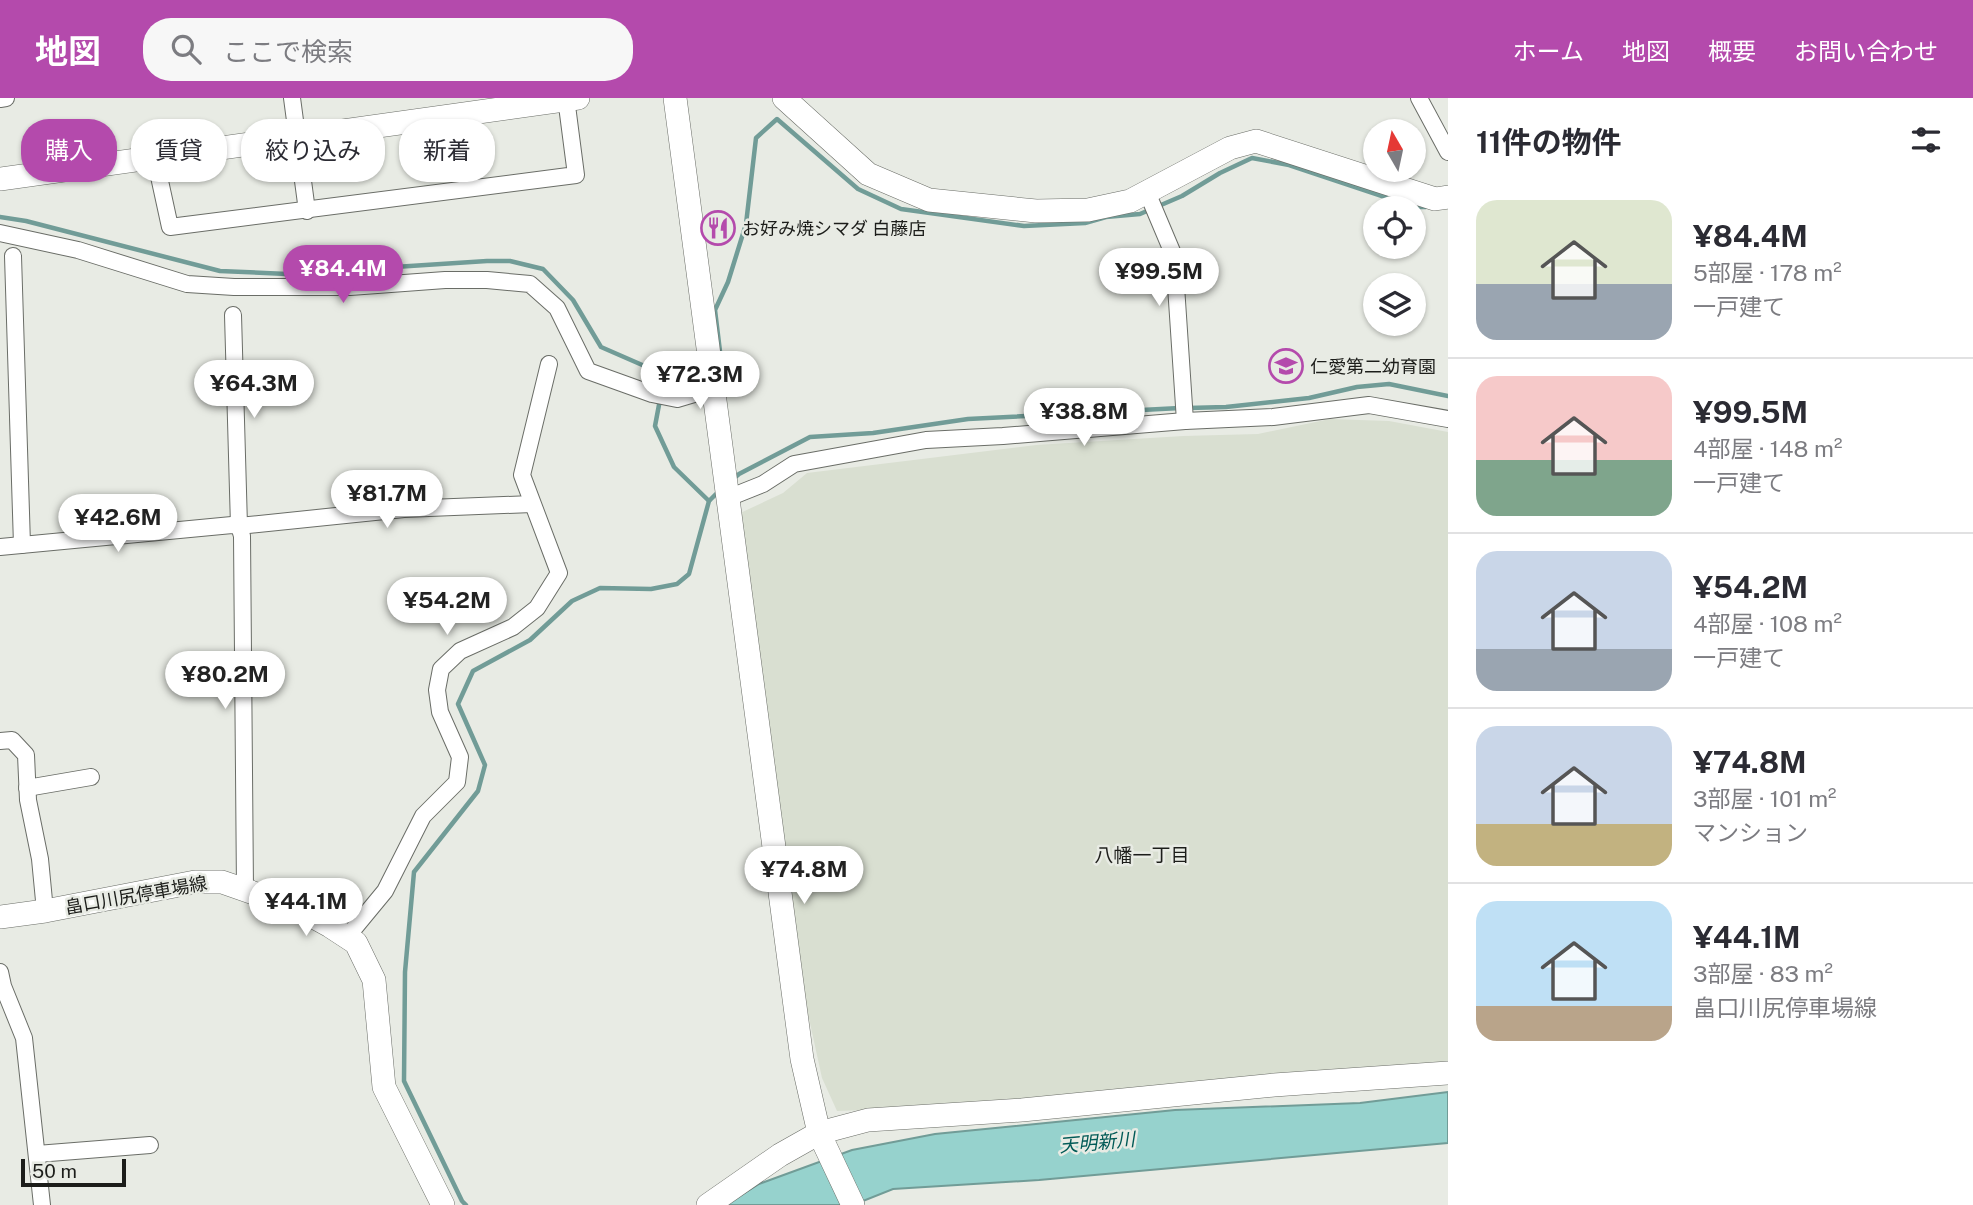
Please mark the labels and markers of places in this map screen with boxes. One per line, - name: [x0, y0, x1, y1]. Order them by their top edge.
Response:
- restaurant icon: お好み焼シマダ 白藤店: [699, 209, 737, 247]
- place label: お好み焼シマダ 白藤店: [742, 218, 926, 239]
- pin: ¥84.4M: [286, 246, 400, 305]
- pin: ¥99.5M: [1102, 248, 1216, 308]
- school or university icon: 仁愛第二幼育園: [1267, 347, 1305, 385]
- pin: ¥72.3M: [643, 352, 757, 411]
- place label: 仁愛第二幼育園: [1310, 356, 1436, 377]
- pin: ¥64.3M: [197, 360, 311, 420]
- pin: ¥38.8M: [1027, 388, 1141, 448]
- pin: ¥81.7M: [330, 470, 444, 530]
- pin: ¥42.6M: [61, 494, 175, 554]
- pin: ¥54.2M: [390, 578, 504, 637]
- pin: ¥80.2M: [168, 652, 282, 711]
- pin: ¥74.8M: [747, 846, 861, 906]
- pin: ¥44.1M: [249, 878, 363, 938]

